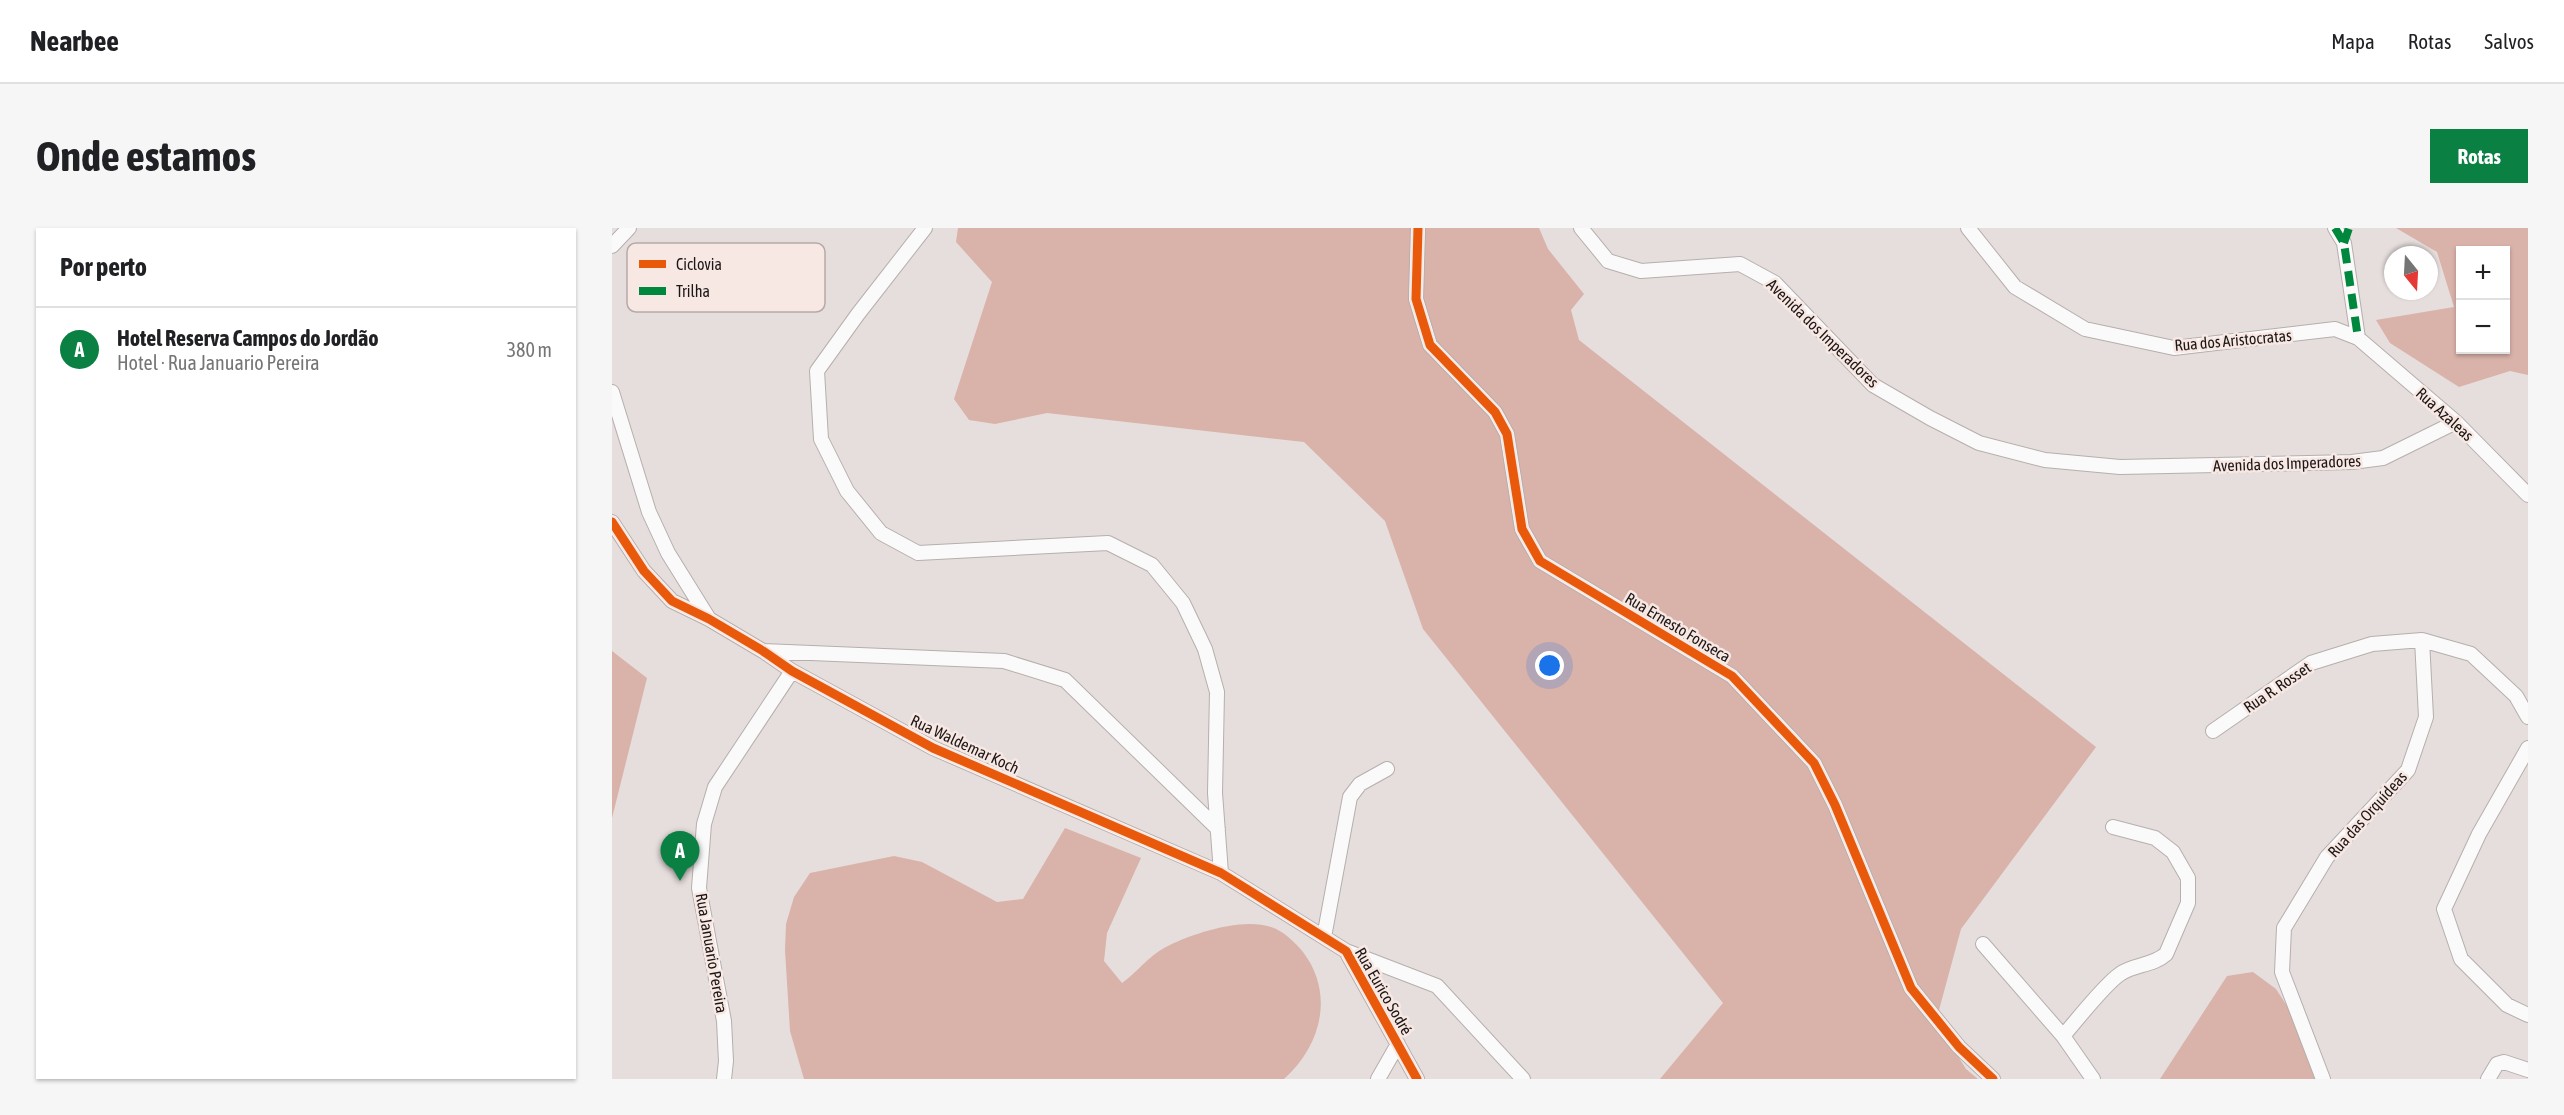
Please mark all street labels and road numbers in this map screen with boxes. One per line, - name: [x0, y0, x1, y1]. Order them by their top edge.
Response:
- street label: Avenida dos Imperadores: [1763, 275, 1883, 392]
- street label: Rua dos Aristocratas: [2174, 326, 2293, 354]
- street label: Rua Azaleas: [2413, 384, 2478, 445]
- street label: Avenida dos Imperadores: [2213, 451, 2362, 476]
- street label: Rua Ernesto Fonseca: [1622, 589, 1734, 665]
- street label: Rua R. Rosset: [2240, 658, 2314, 716]
- street label: Rua Waldemar Koch: [908, 711, 1022, 777]
- street label: Rua das Orquídeas: [2324, 767, 2411, 861]
- street label: Rua Januario Pereira: [693, 892, 731, 1014]
- street label: Rua Eurico Sodré: [1352, 944, 1416, 1038]

